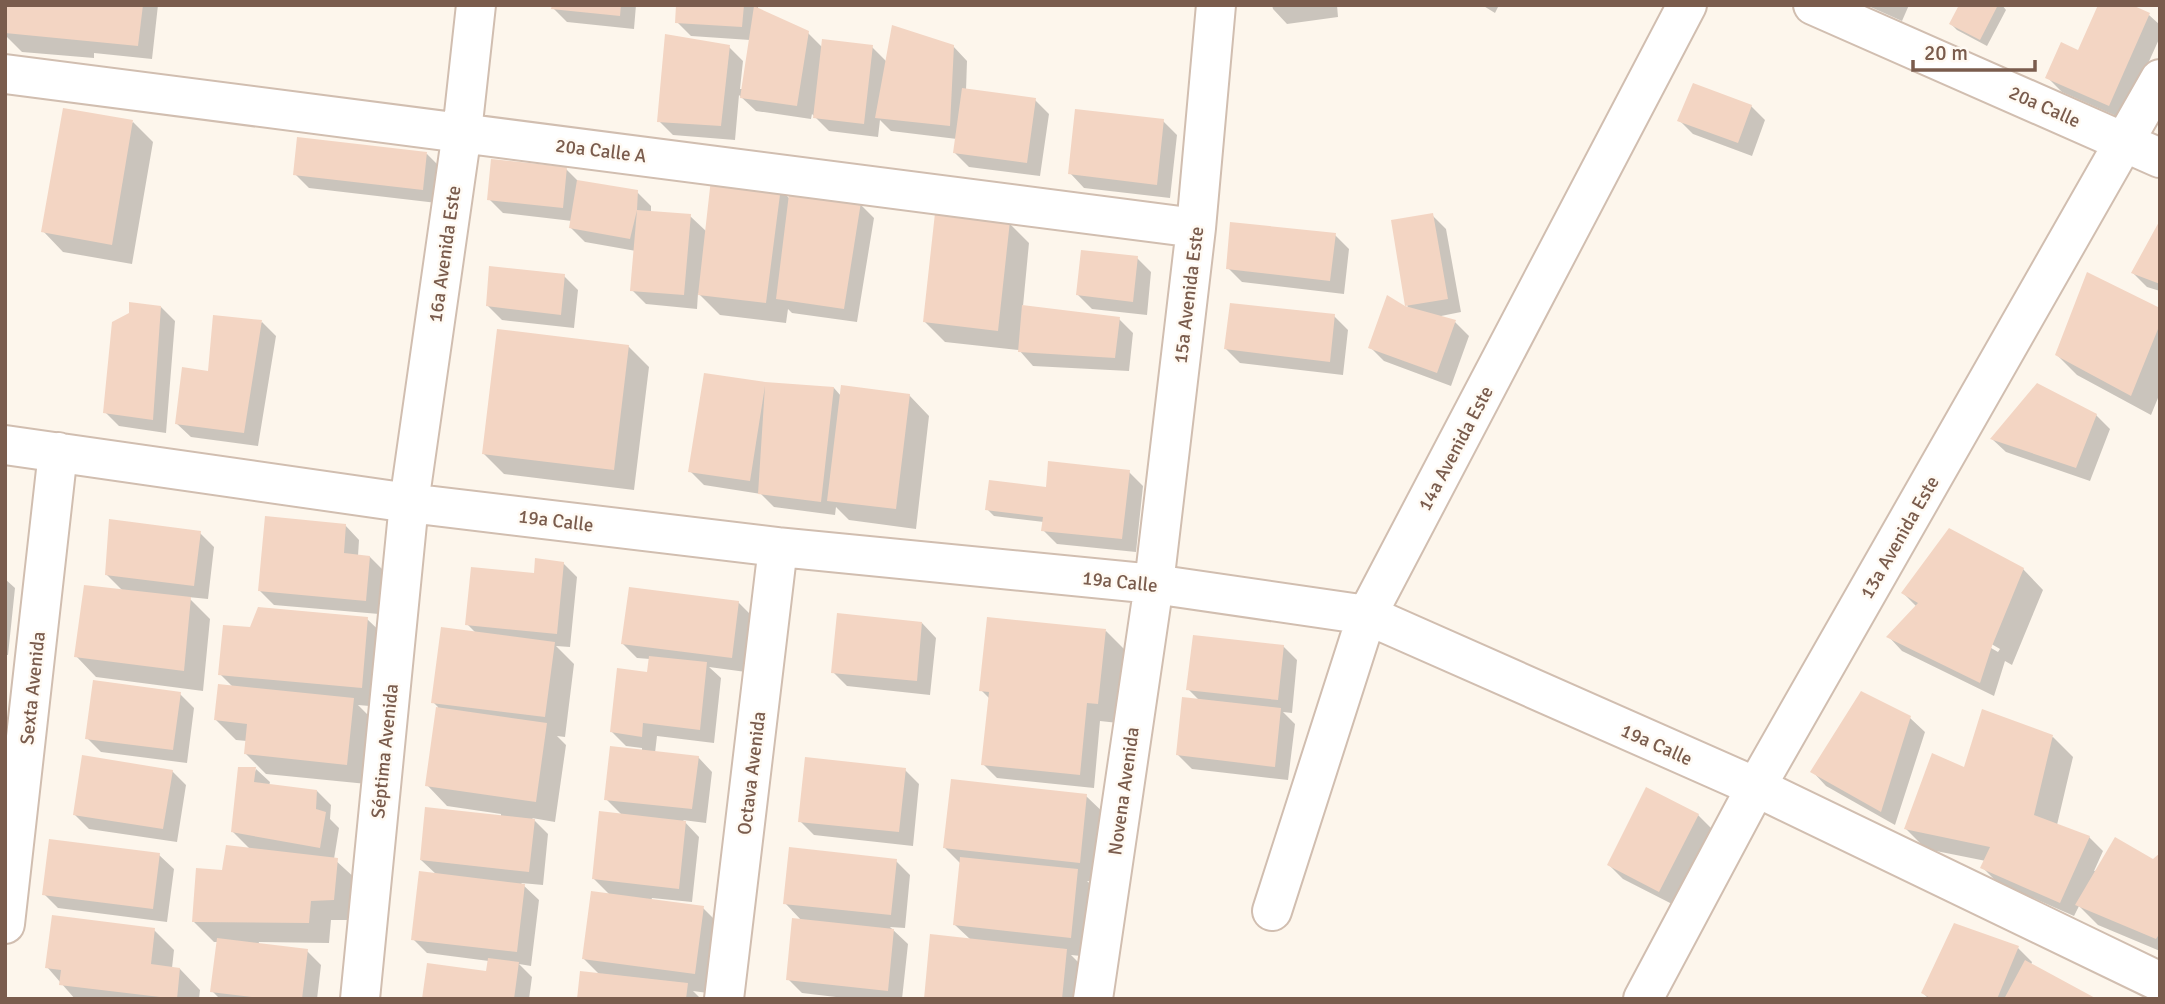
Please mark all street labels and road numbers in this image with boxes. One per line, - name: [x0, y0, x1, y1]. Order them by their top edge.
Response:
- street label: 20a Calle: [2005, 81, 2084, 133]
- street label: 20a Calle A: [554, 134, 648, 169]
- street label: 16a Avenida Este: [424, 184, 466, 324]
- street label: 15a Avenida Este: [1169, 225, 1209, 365]
- street label: 14a Avenida Este: [1413, 382, 1499, 515]
- street label: 13a Avenida Este: [1855, 472, 1945, 603]
- street label: 19a Calle: [517, 504, 595, 538]
- street label: 19a Calle: [1081, 566, 1159, 598]
- street label: Sexta Avenida: [15, 630, 51, 746]
- street label: Séptima Avenida: [366, 682, 404, 820]
- street label: Octava Avenida: [733, 710, 771, 836]
- street label: 19a Calle: [1617, 719, 1696, 771]
- street label: Novena Avenida: [1103, 726, 1145, 857]

